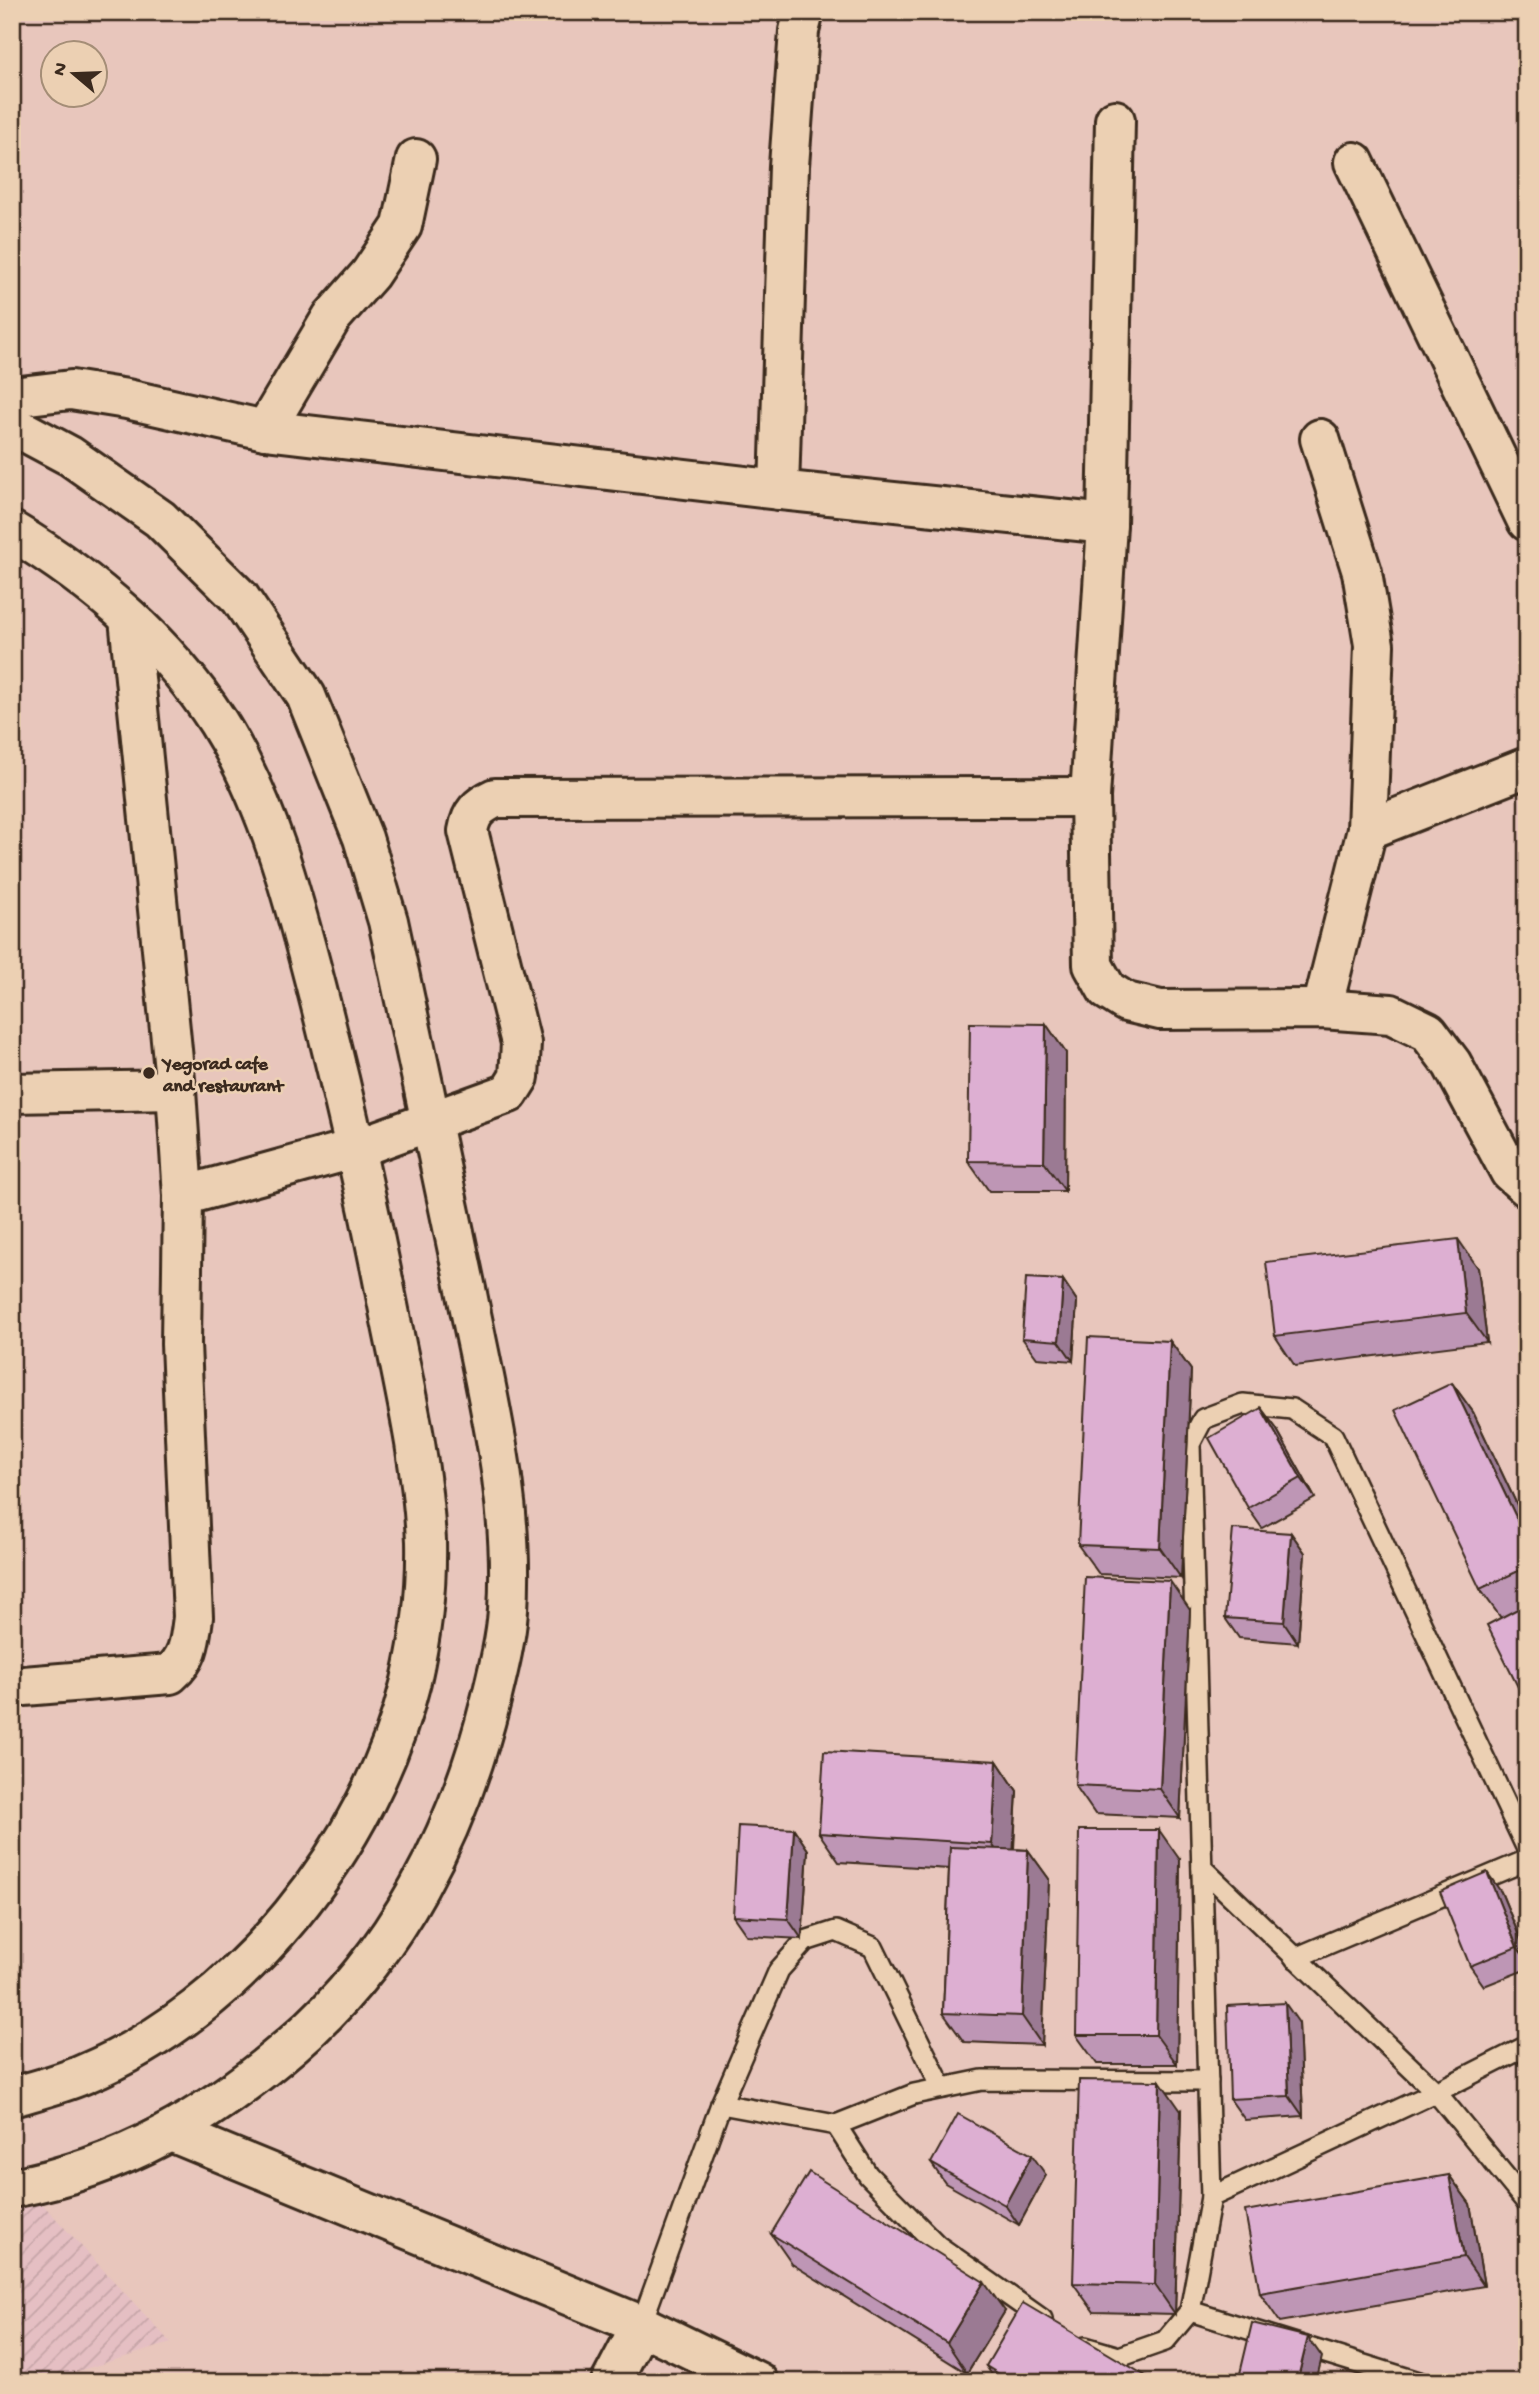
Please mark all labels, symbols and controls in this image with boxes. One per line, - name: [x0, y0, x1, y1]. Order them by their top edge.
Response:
- north arrow: [38, 38, 108, 108]
- text: N: [48, 60, 74, 79]
- place label: Yegorad cafe and restaurant: [161, 1054, 285, 1099]
- marker: Yegorad cafe and restaurant: [141, 1065, 157, 1081]

